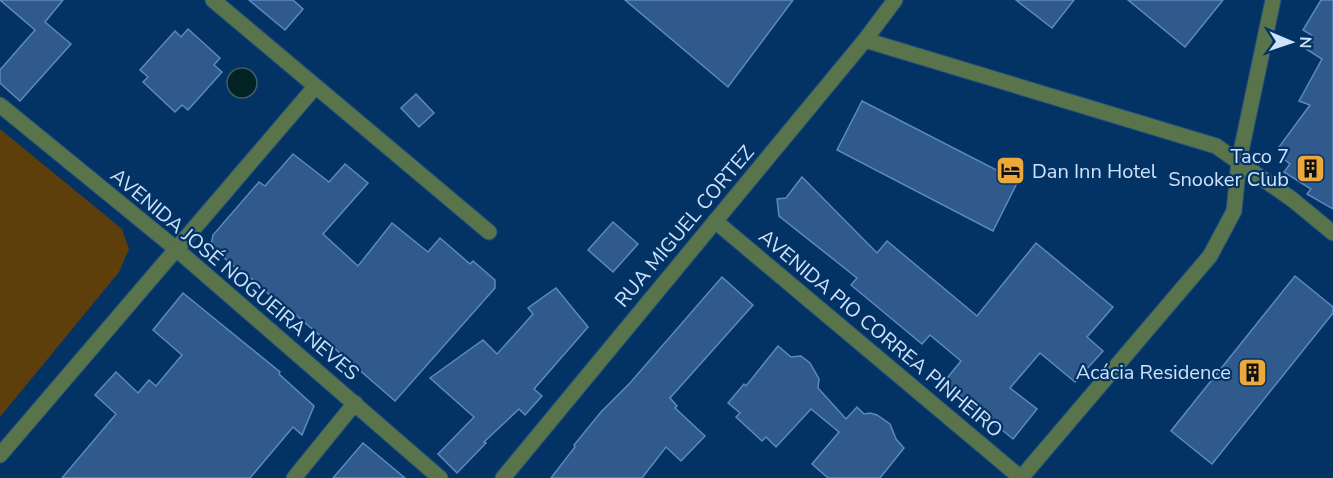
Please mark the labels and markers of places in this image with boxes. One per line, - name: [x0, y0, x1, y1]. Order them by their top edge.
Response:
- place label: Taco 7 Snooker Club: [1168, 143, 1289, 193]
- building icon: Taco 7 Snooker Club: [1294, 152, 1326, 184]
- hotel icon: Dan Inn Hotel: [995, 155, 1027, 187]
- place label: Dan Inn Hotel: [1032, 158, 1157, 185]
- building icon: Acácia Residence: [1236, 356, 1268, 388]
- place label: Acácia Residence: [1076, 359, 1231, 386]

